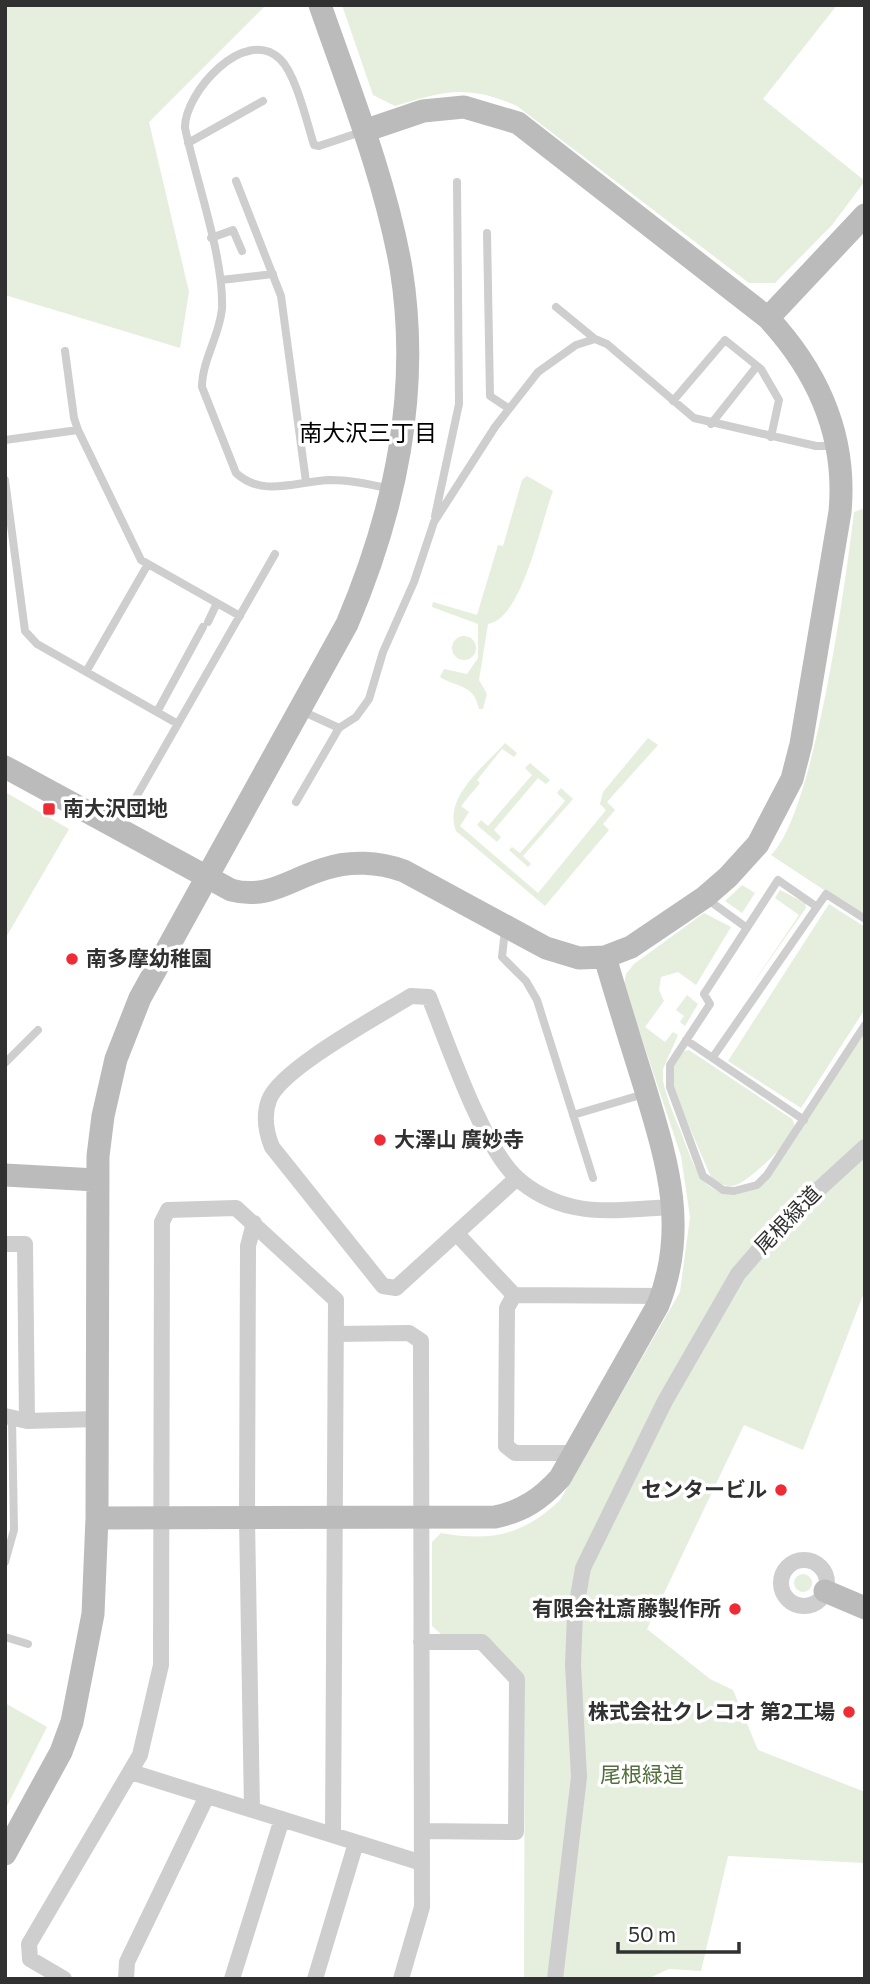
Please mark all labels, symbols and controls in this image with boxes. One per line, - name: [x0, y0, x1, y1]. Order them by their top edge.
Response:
- district label: 南大沢三丁目: [299, 418, 437, 446]
- place label: 南大沢団地: [63, 795, 168, 820]
- marker: 南大沢団地: [41, 801, 57, 817]
- place label: 南多摩幼稚園: [86, 945, 212, 970]
- marker: 南多摩幼稚園: [64, 951, 80, 967]
- place label: 大澤山 廣妙寺: [394, 1126, 524, 1151]
- marker: 大澤山 廣妙寺: [372, 1132, 388, 1148]
- street label: 尾根緑道: [749, 1180, 825, 1258]
- place label: センタービル: [641, 1476, 767, 1501]
- marker: センタービル: [773, 1482, 789, 1498]
- place label: 有限会社斎藤製作所: [532, 1595, 721, 1620]
- marker: 有限会社斎藤製作所: [727, 1601, 743, 1617]
- place label: 株式会社クレコオ 第2工場: [588, 1698, 835, 1723]
- marker: 株式会社クレコオ 第2工場: [841, 1704, 857, 1720]
- park label: 尾根緑道: [600, 1761, 684, 1786]
- scale bar: [618, 1910, 739, 1954]
- text: 50 m: [628, 1921, 676, 1946]

